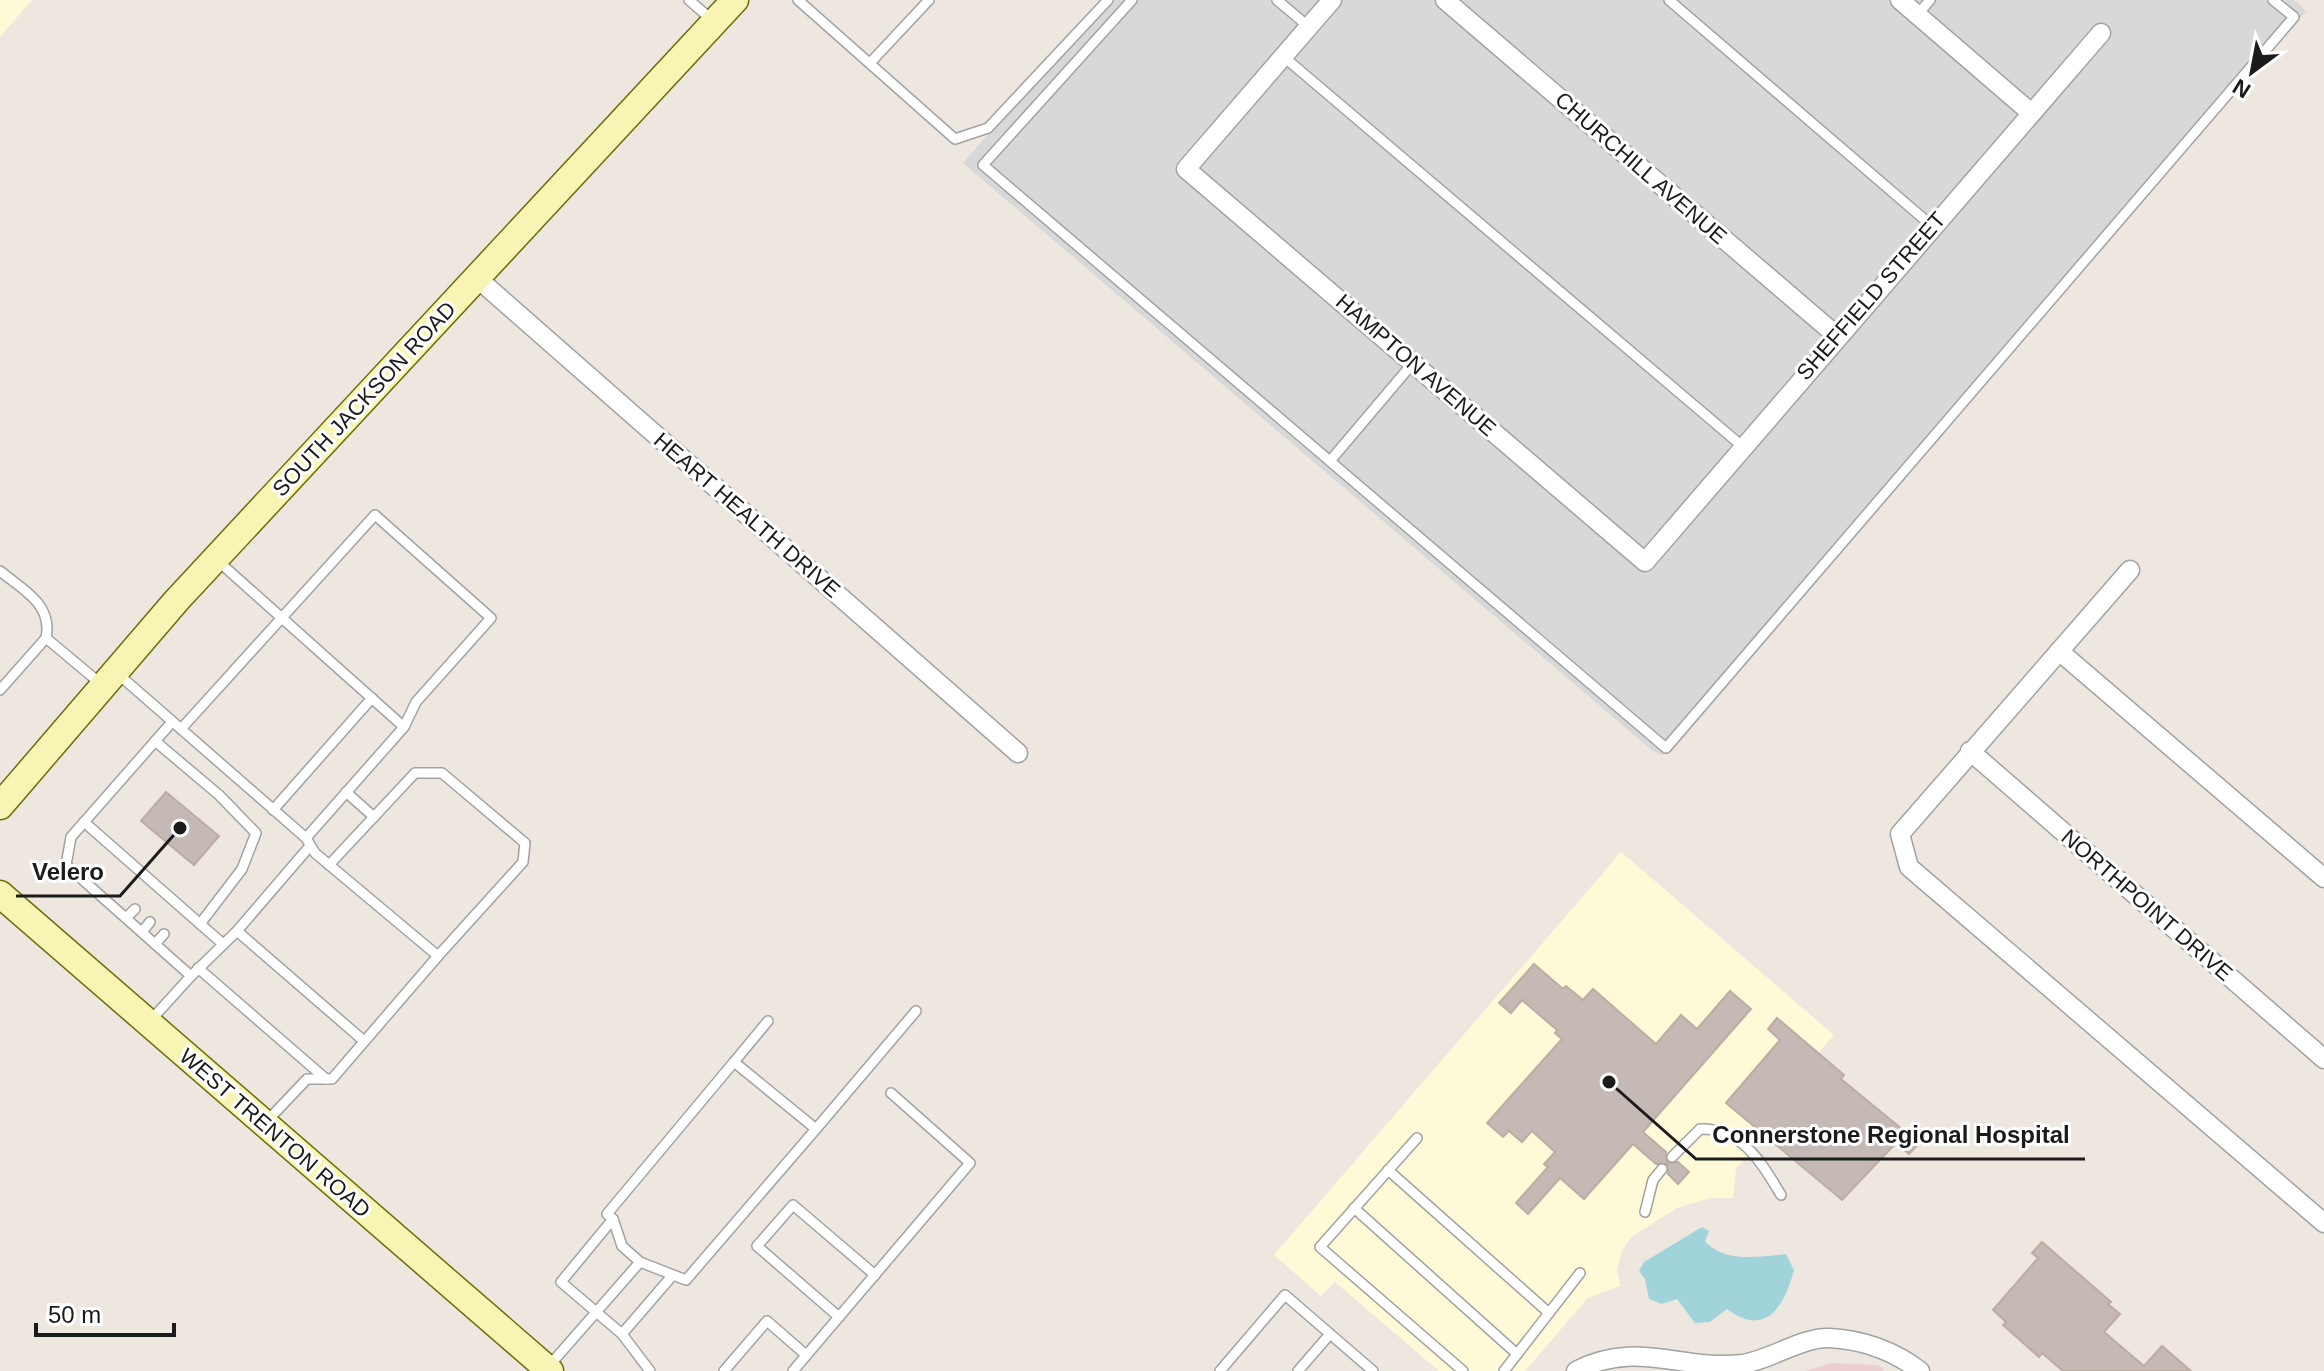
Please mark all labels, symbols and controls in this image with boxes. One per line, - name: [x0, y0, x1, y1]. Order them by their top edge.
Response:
- north arrow: [2212, 32, 2292, 112]
- text: N: [2228, 74, 2255, 103]
- street label: CHURCHILL AVENUE: [1550, 87, 1732, 249]
- street label: SHEFFIELD STREET: [1791, 207, 1951, 385]
- street label: HAMPTON AVENUE: [1331, 289, 1501, 441]
- street label: SOUTH JACKSON ROAD: [267, 297, 461, 501]
- street label: HEART HEALTH DRIVE: [649, 427, 845, 603]
- street label: NORTHPOINT DRIVE: [2057, 824, 2237, 986]
- callout: Velero: [16, 848, 120, 896]
- text: Velero: [32, 858, 104, 885]
- street label: WEST TRENTON ROAD: [175, 1043, 375, 1223]
- callout: Connerstone Regional Hospital: [1696, 1111, 2085, 1159]
- text: Connerstone Regional Hospital: [1712, 1121, 2070, 1148]
- scale bar: [36, 1287, 174, 1337]
- text: 50 m: [48, 1301, 101, 1328]

